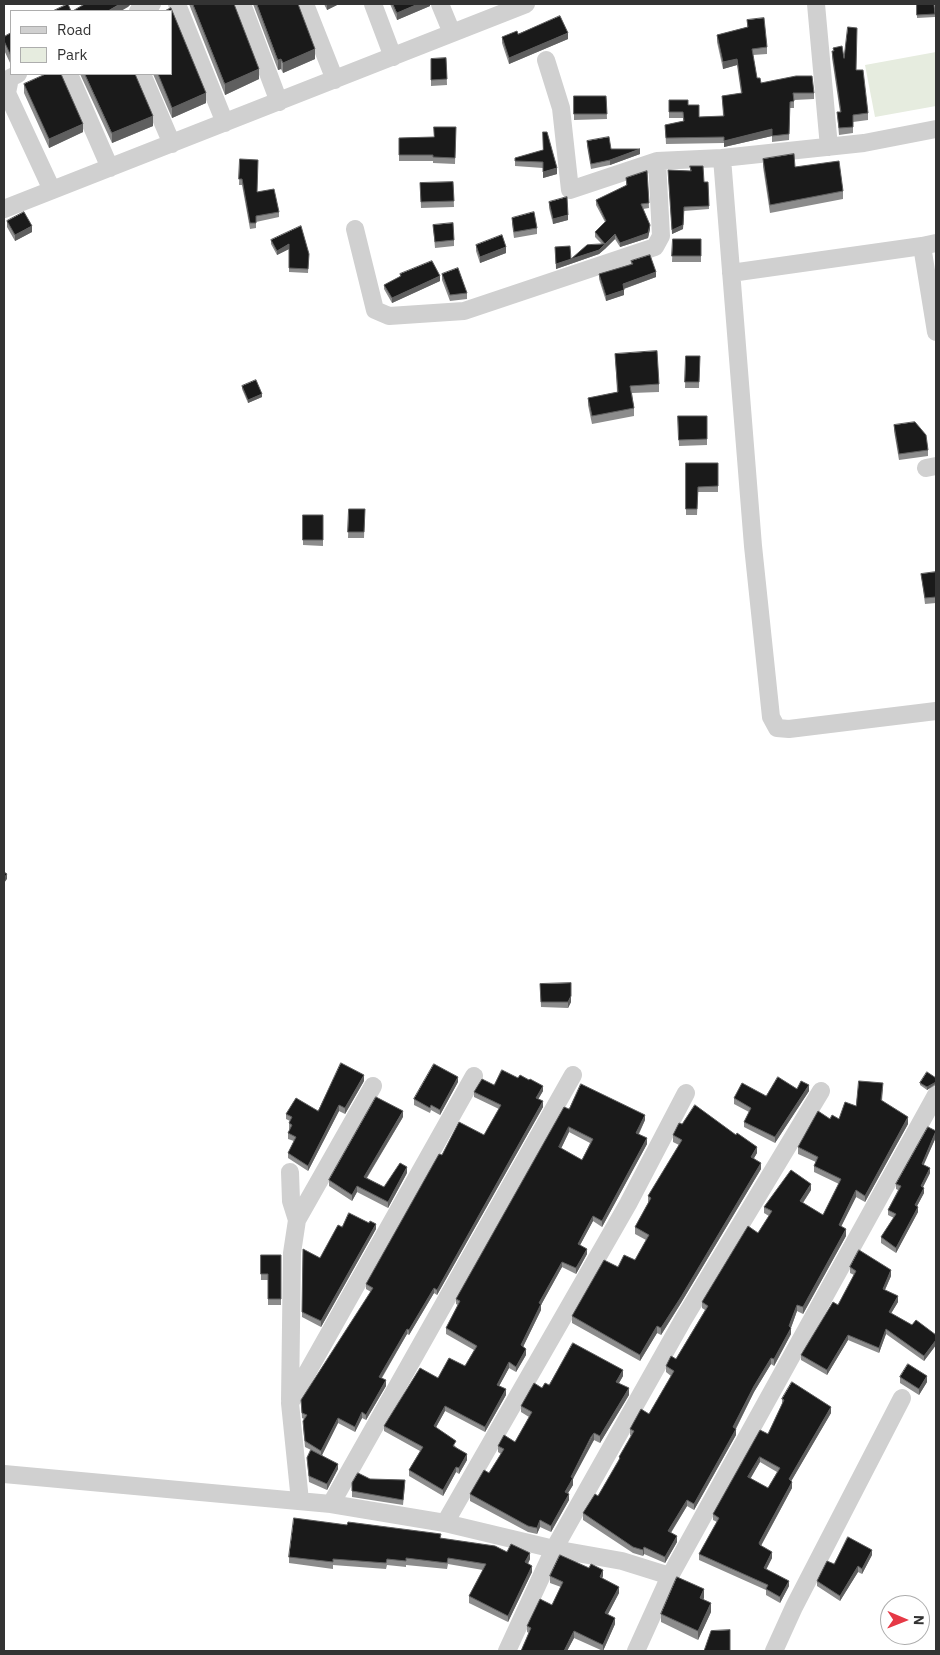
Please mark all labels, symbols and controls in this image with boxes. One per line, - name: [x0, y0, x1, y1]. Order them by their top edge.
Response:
- legend: [10, 10, 172, 75]
- text: Road: [57, 20, 92, 39]
- text: Park: [57, 45, 87, 64]
- north arrow: [880, 1595, 930, 1645]
- text: N: [910, 1615, 928, 1625]

